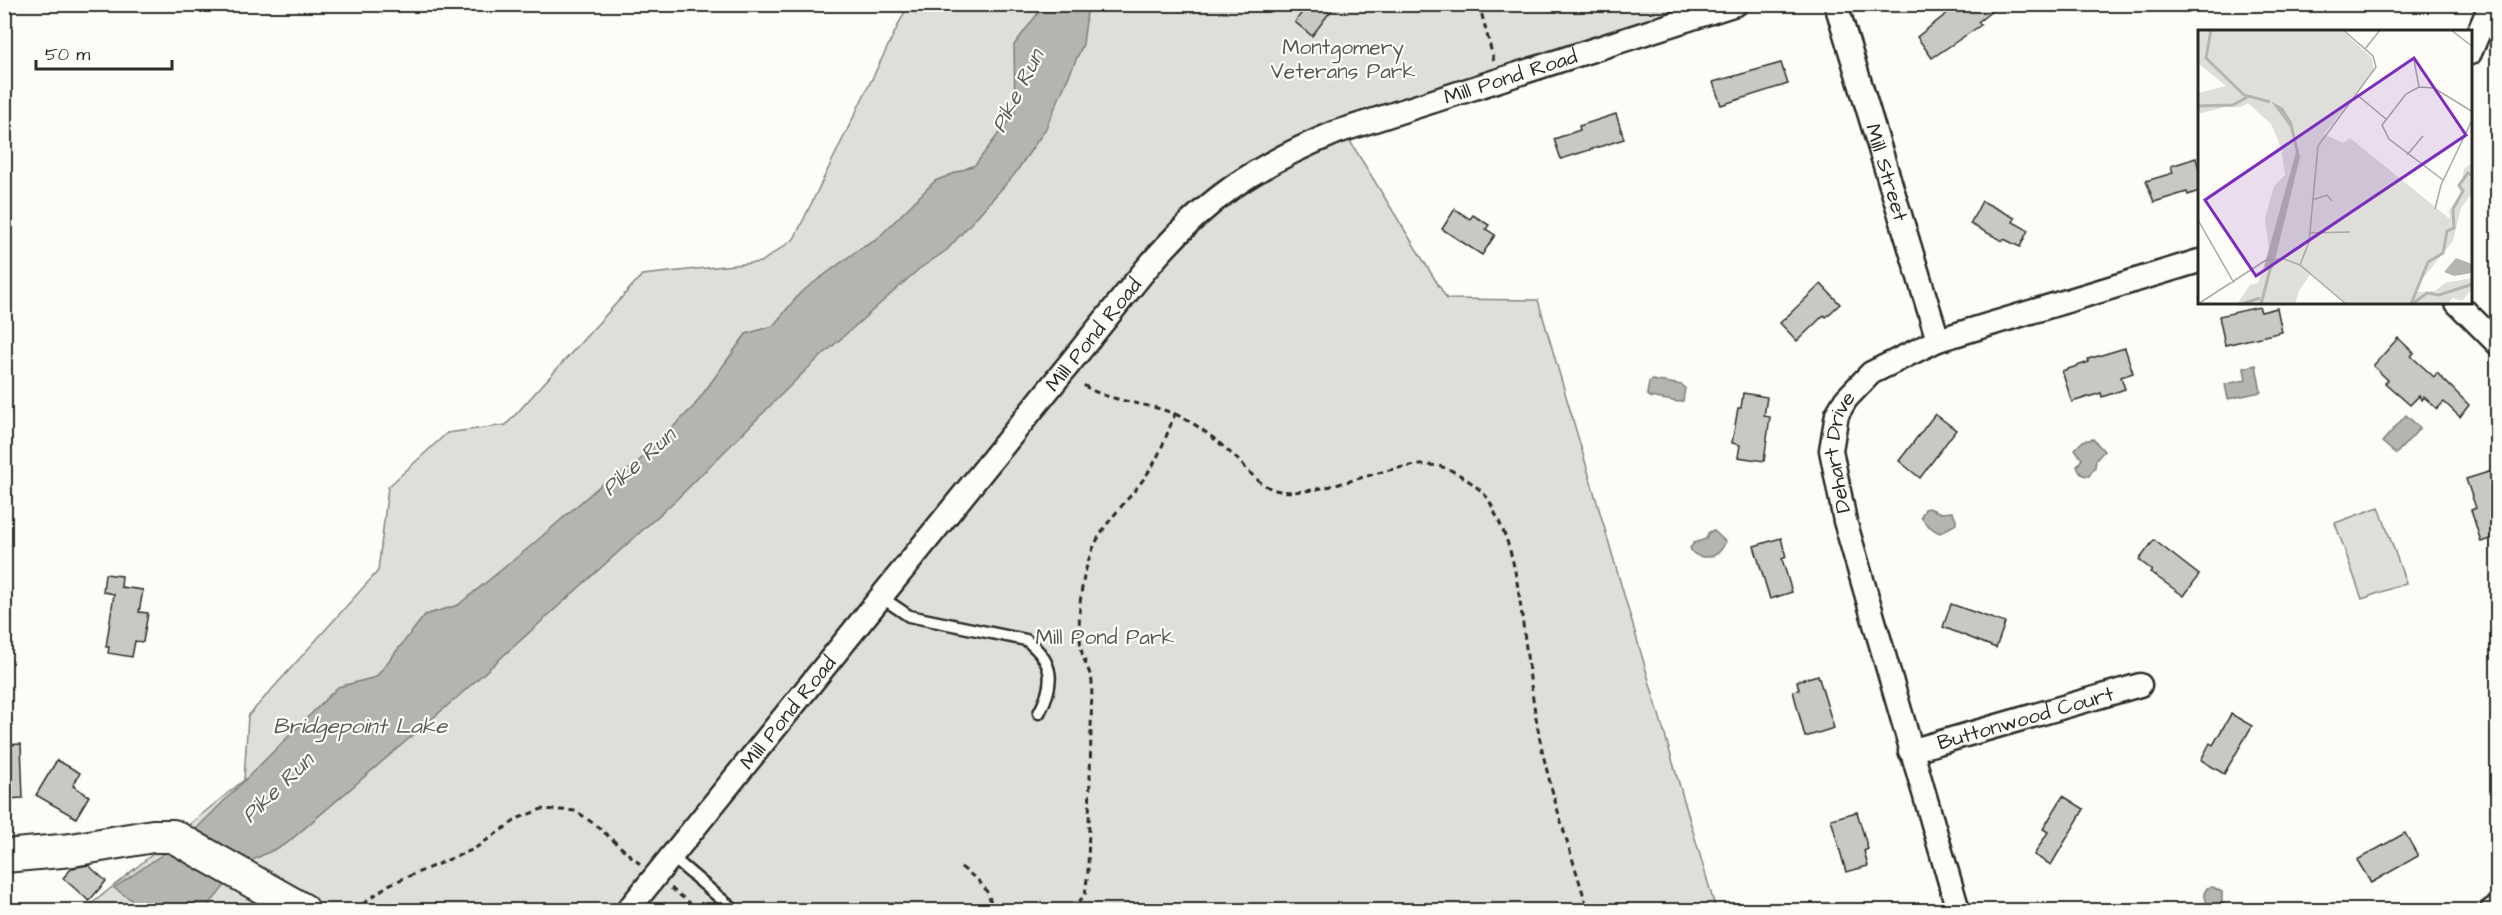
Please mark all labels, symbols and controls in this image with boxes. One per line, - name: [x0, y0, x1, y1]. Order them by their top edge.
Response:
- inset map: [2198, 30, 2472, 304]
- scale bar: [36, 33, 172, 71]
- park label: Montgomery Veterans Park: [1271, 33, 1415, 86]
- street label: Mill Pond Road: [1440, 41, 1581, 111]
- text: 50 m: [45, 42, 90, 67]
- water label: Pike Run: [984, 42, 1053, 138]
- street label: Mill Street: [1859, 120, 1916, 225]
- street label: Mill Pond Road: [1038, 271, 1148, 398]
- street label: Dehart Drive: [1816, 384, 1861, 516]
- water label: Pike Run: [595, 419, 684, 503]
- park label: Mill Pond Park: [1035, 623, 1175, 652]
- street label: Mill Pond Road: [733, 649, 843, 776]
- street label: Buttonwood Court: [1934, 679, 2117, 757]
- water label: Bridgepoint Lake: [273, 711, 448, 743]
- water label: Pike Run: [235, 744, 322, 830]

